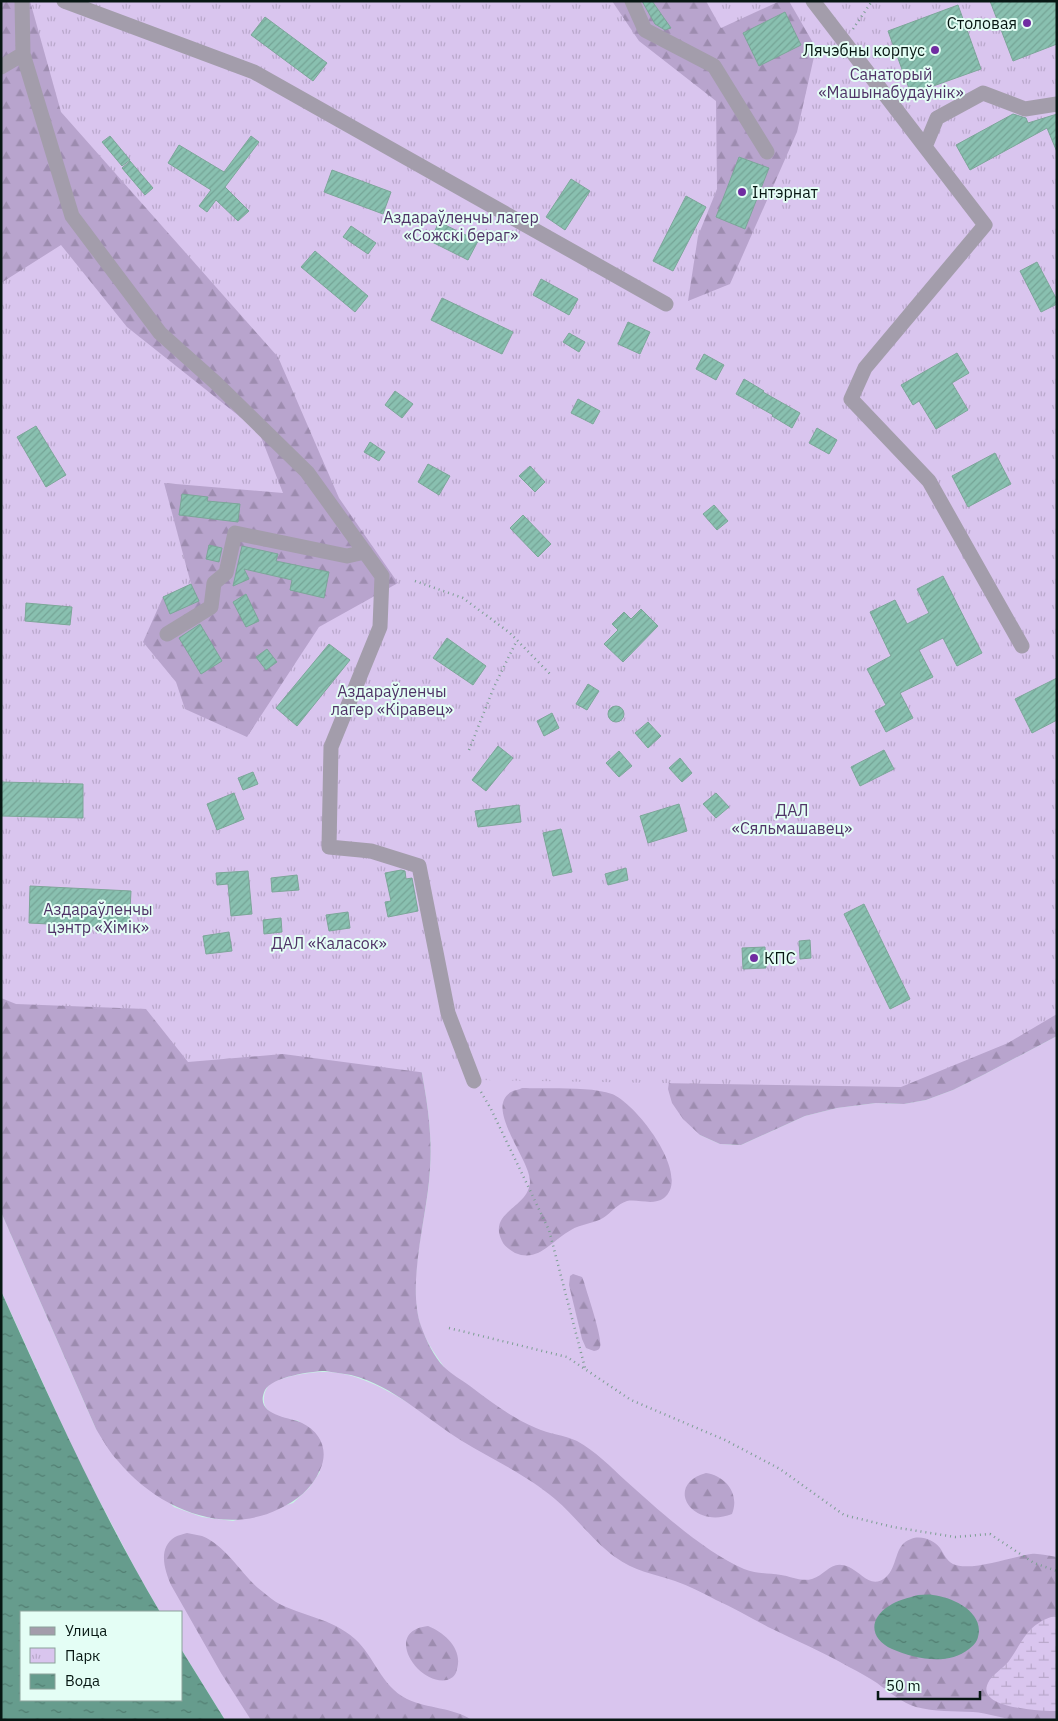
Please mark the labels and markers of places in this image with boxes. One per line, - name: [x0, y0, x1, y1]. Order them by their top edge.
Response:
- place label: Столовая: [947, 13, 1017, 33]
- marker: Столовая: [1021, 17, 1033, 29]
- place label: Лячэбны корпус: [803, 40, 925, 60]
- marker: Лячэбны корпус: [929, 44, 941, 56]
- place label: Інтэрнат: [752, 182, 818, 202]
- marker: Інтэрнат: [736, 186, 748, 198]
- place label: КПС: [764, 948, 796, 968]
- marker: КПС: [748, 952, 760, 964]

